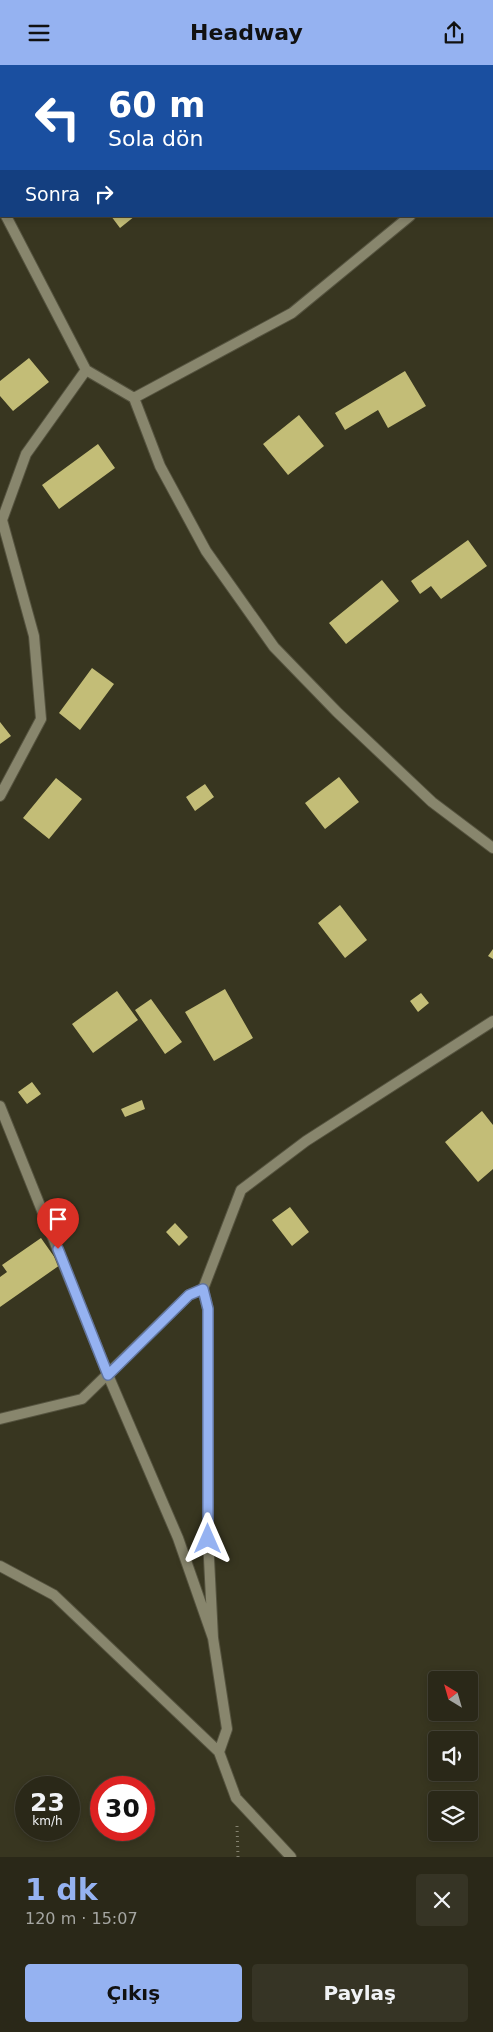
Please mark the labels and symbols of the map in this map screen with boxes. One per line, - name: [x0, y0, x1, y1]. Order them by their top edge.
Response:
- pin: [37, 1198, 79, 1249]
- position arrow: [181, 1512, 233, 1564]
- north arrow: [428, 1671, 478, 1721]
- speed limit sign: 30: [90, 1776, 155, 1841]

